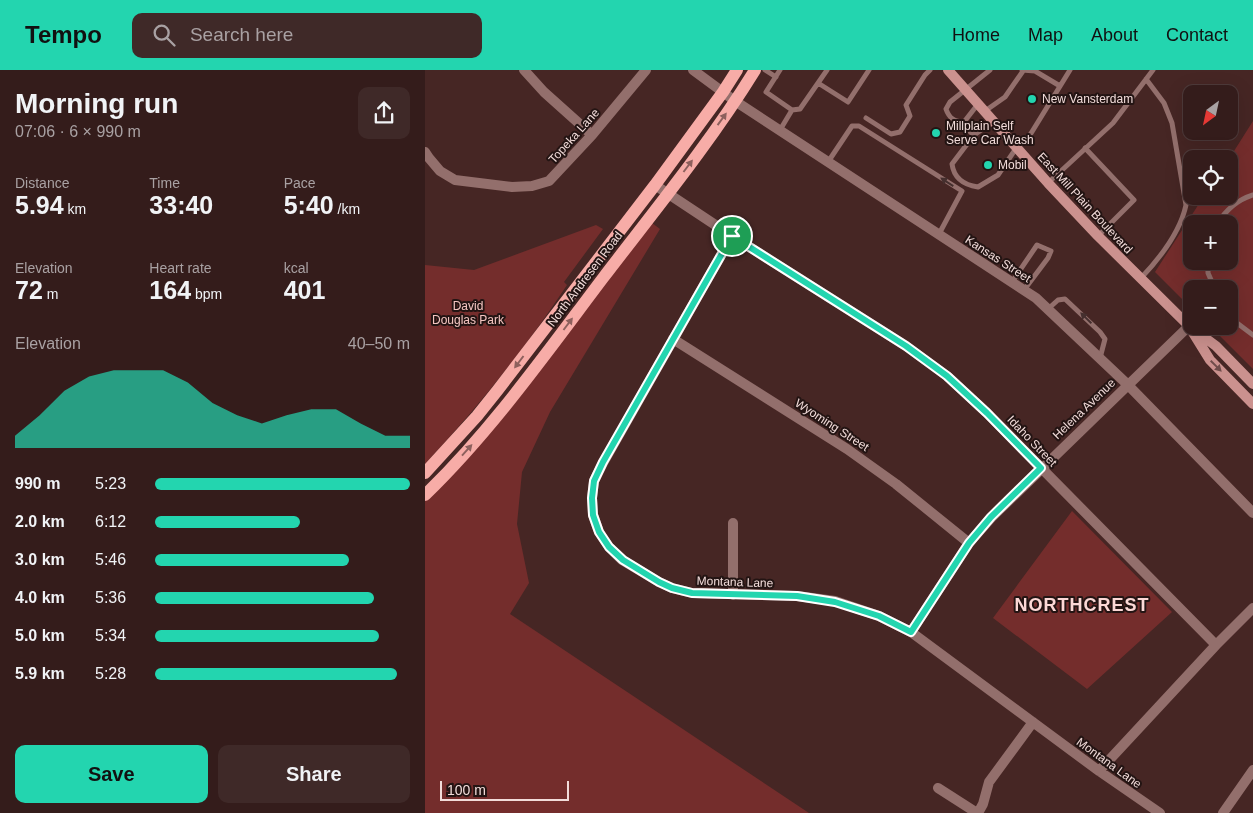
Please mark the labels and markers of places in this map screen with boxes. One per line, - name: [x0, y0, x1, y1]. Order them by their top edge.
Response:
- place label: New Vansterdam: [1042, 92, 1133, 106]
- marker: New Vansterdam: [1026, 93, 1038, 105]
- place label: Millplain Self Serve Car Wash: [946, 119, 1034, 147]
- marker: Millplain Self Serve Car Wash: [930, 127, 942, 139]
- place label: Mobil: [998, 158, 1027, 172]
- marker: Mobil: [982, 159, 994, 171]
- pin: [711, 215, 753, 257]

